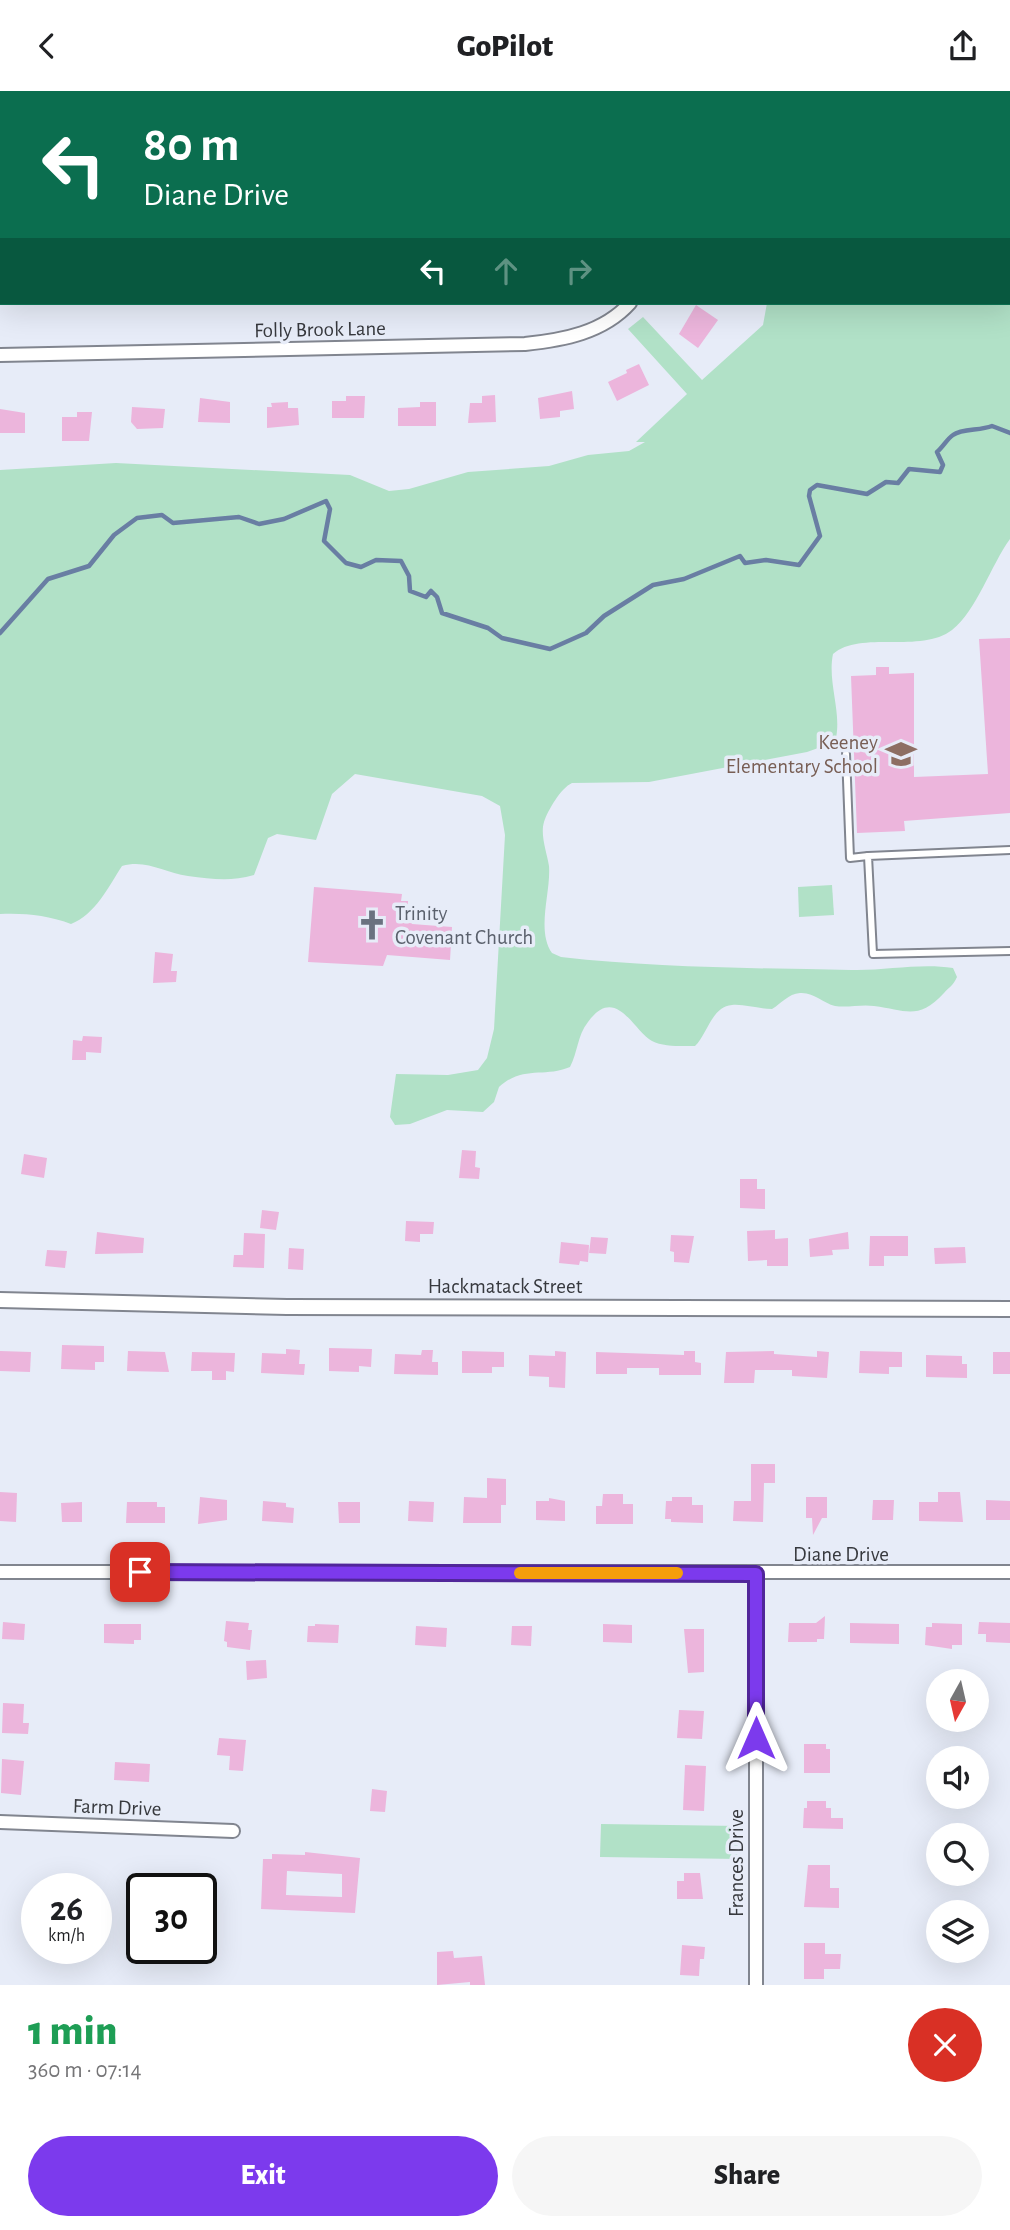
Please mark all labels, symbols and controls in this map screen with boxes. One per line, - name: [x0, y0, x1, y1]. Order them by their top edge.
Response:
- icon: back: [28, 27, 66, 65]
- icon: share: [944, 27, 982, 65]
- text: GoPilot: [457, 30, 553, 62]
- icon: left: [28, 119, 119, 210]
- text: 80 m: [143, 121, 240, 170]
- text: Diane Drive: [143, 179, 289, 211]
- icon: left: [414, 252, 452, 290]
- icon: ahead: [487, 252, 525, 290]
- icon: right: [560, 252, 598, 290]
- street label: Folly Brook Lane: [254, 318, 386, 341]
- place label: Keeney Elementary School: [726, 732, 878, 777]
- school or university icon: Keeney Elementary School: [884, 737, 918, 771]
- place label: Trinity Covenant Church: [395, 903, 533, 948]
- church icon: Trinity Covenant Church: [355, 908, 389, 942]
- street label: Hackmatack Street: [428, 1276, 583, 1297]
- pin: [110, 1542, 170, 1602]
- street label: Diane Drive: [793, 1544, 889, 1565]
- icon: arrive: [121, 1553, 159, 1591]
- north arrow: [926, 1669, 989, 1733]
- map controls: [926, 1669, 989, 1963]
- position arrow: [719, 1701, 793, 1775]
- button: sound: [926, 1746, 989, 1809]
- street label: Farm Drive: [72, 1795, 162, 1820]
- street label: Frances Drive: [726, 1809, 747, 1917]
- button: search: [926, 1823, 989, 1886]
- speed limit sign: 30: [126, 1873, 217, 1964]
- text: 26: [50, 1892, 83, 1927]
- button: layers: [926, 1900, 989, 1963]
- text: km/h: [48, 1927, 85, 1945]
- button: close: [908, 2008, 982, 2082]
- text: 1 min: [28, 2010, 117, 2052]
- text: 360 m · 07:14: [28, 2059, 141, 2082]
- button: Exit: [28, 2136, 498, 2216]
- button: Share: [512, 2136, 982, 2216]

